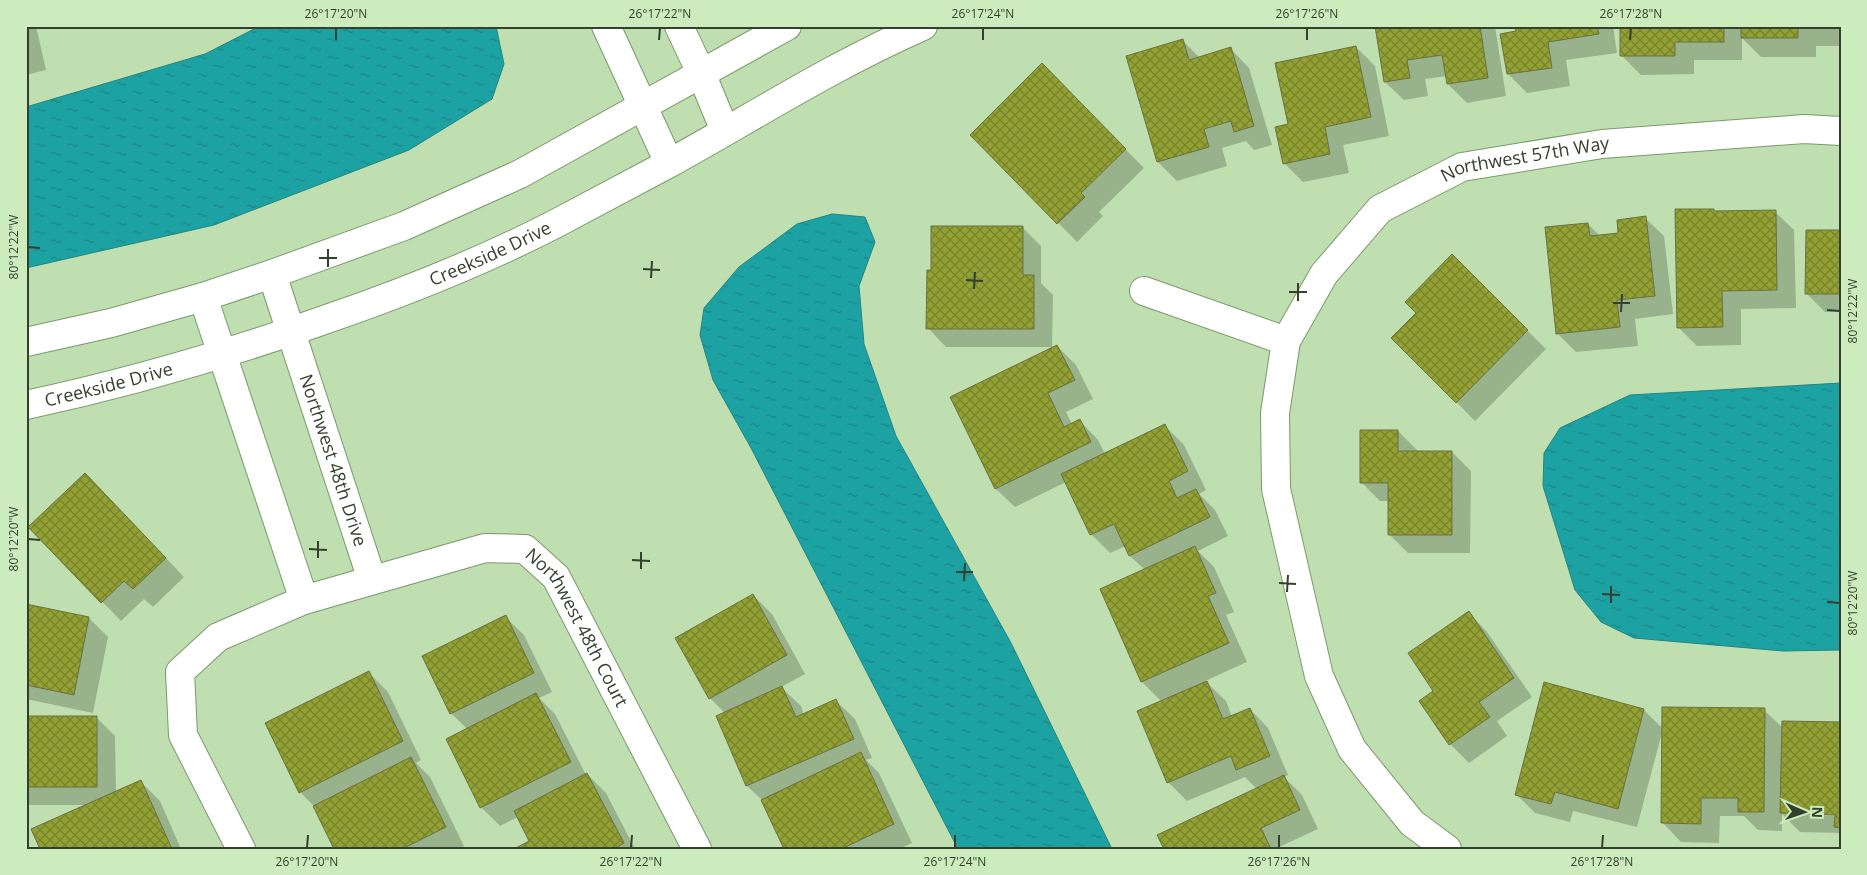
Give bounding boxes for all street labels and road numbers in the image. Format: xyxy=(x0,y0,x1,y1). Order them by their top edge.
street label: Northwest 57th Way xyxy=(1436,130,1611,187)
street label: Creekside Drive xyxy=(425,215,555,291)
street label: Creekside Drive xyxy=(42,356,175,412)
street label: Northwest 48th Drive xyxy=(295,371,373,549)
street label: Northwest 48th Court xyxy=(521,542,634,711)

